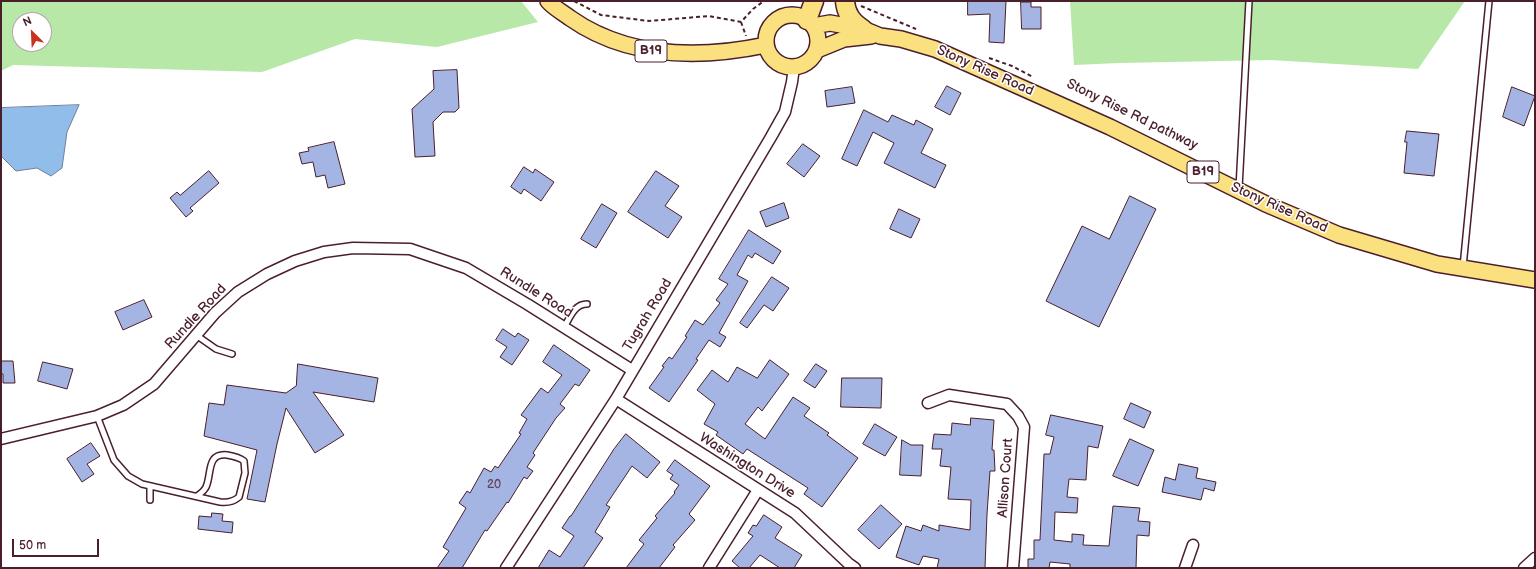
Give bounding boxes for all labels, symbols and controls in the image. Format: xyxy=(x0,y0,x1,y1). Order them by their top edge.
north arrow xyxy=(12,12,52,52)
text: N xyxy=(21,14,34,29)
road number: B19 xyxy=(635,40,667,62)
street label: Stony Rise Road xyxy=(934,42,1036,100)
street label: Stony Rise Rd pathway xyxy=(1064,76,1200,154)
road number: B19 xyxy=(1187,161,1219,183)
street label: Stony Rise Road xyxy=(1228,179,1330,237)
street label: Rundle Road xyxy=(497,264,575,322)
street label: Tugrah Road xyxy=(620,276,676,354)
street label: Rundle Road xyxy=(162,281,230,353)
street label: Washington Drive xyxy=(696,430,798,502)
street label: Allison Court xyxy=(995,438,1017,518)
house number: 20 xyxy=(487,478,501,492)
scale bar xyxy=(14,531,101,557)
text: 50 m xyxy=(19,538,46,553)

